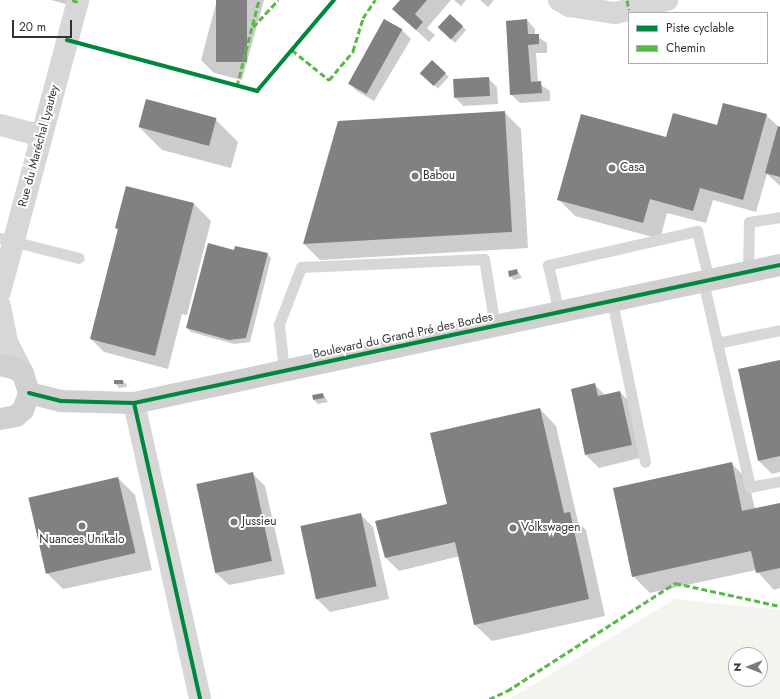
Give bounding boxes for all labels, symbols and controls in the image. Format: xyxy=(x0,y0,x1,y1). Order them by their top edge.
scale bar xyxy=(14,12,74,38)
legend xyxy=(628,12,768,64)
text: 20 m xyxy=(19,18,46,36)
text: Piste cyclable xyxy=(666,19,734,37)
text: Chemin xyxy=(666,39,705,57)
street label: Rue du Maréchal Lyautey xyxy=(16,83,62,209)
place label: Casa xyxy=(620,161,645,175)
marker: Casa xyxy=(607,163,617,173)
place label: Babou xyxy=(423,169,455,183)
marker: Babou xyxy=(410,171,420,181)
street label: Boulevard du Grand Pré des Bordes xyxy=(312,310,494,362)
place label: Jussieu xyxy=(242,515,276,529)
marker: Jussieu xyxy=(229,517,239,527)
marker: Nuances Unikalo xyxy=(77,521,87,531)
place label: Volkswagen xyxy=(521,521,581,535)
marker: Volkswagen xyxy=(508,523,518,533)
place label: Nuances Unikalo xyxy=(39,533,125,547)
north arrow xyxy=(728,647,768,687)
text: N xyxy=(729,663,745,671)

